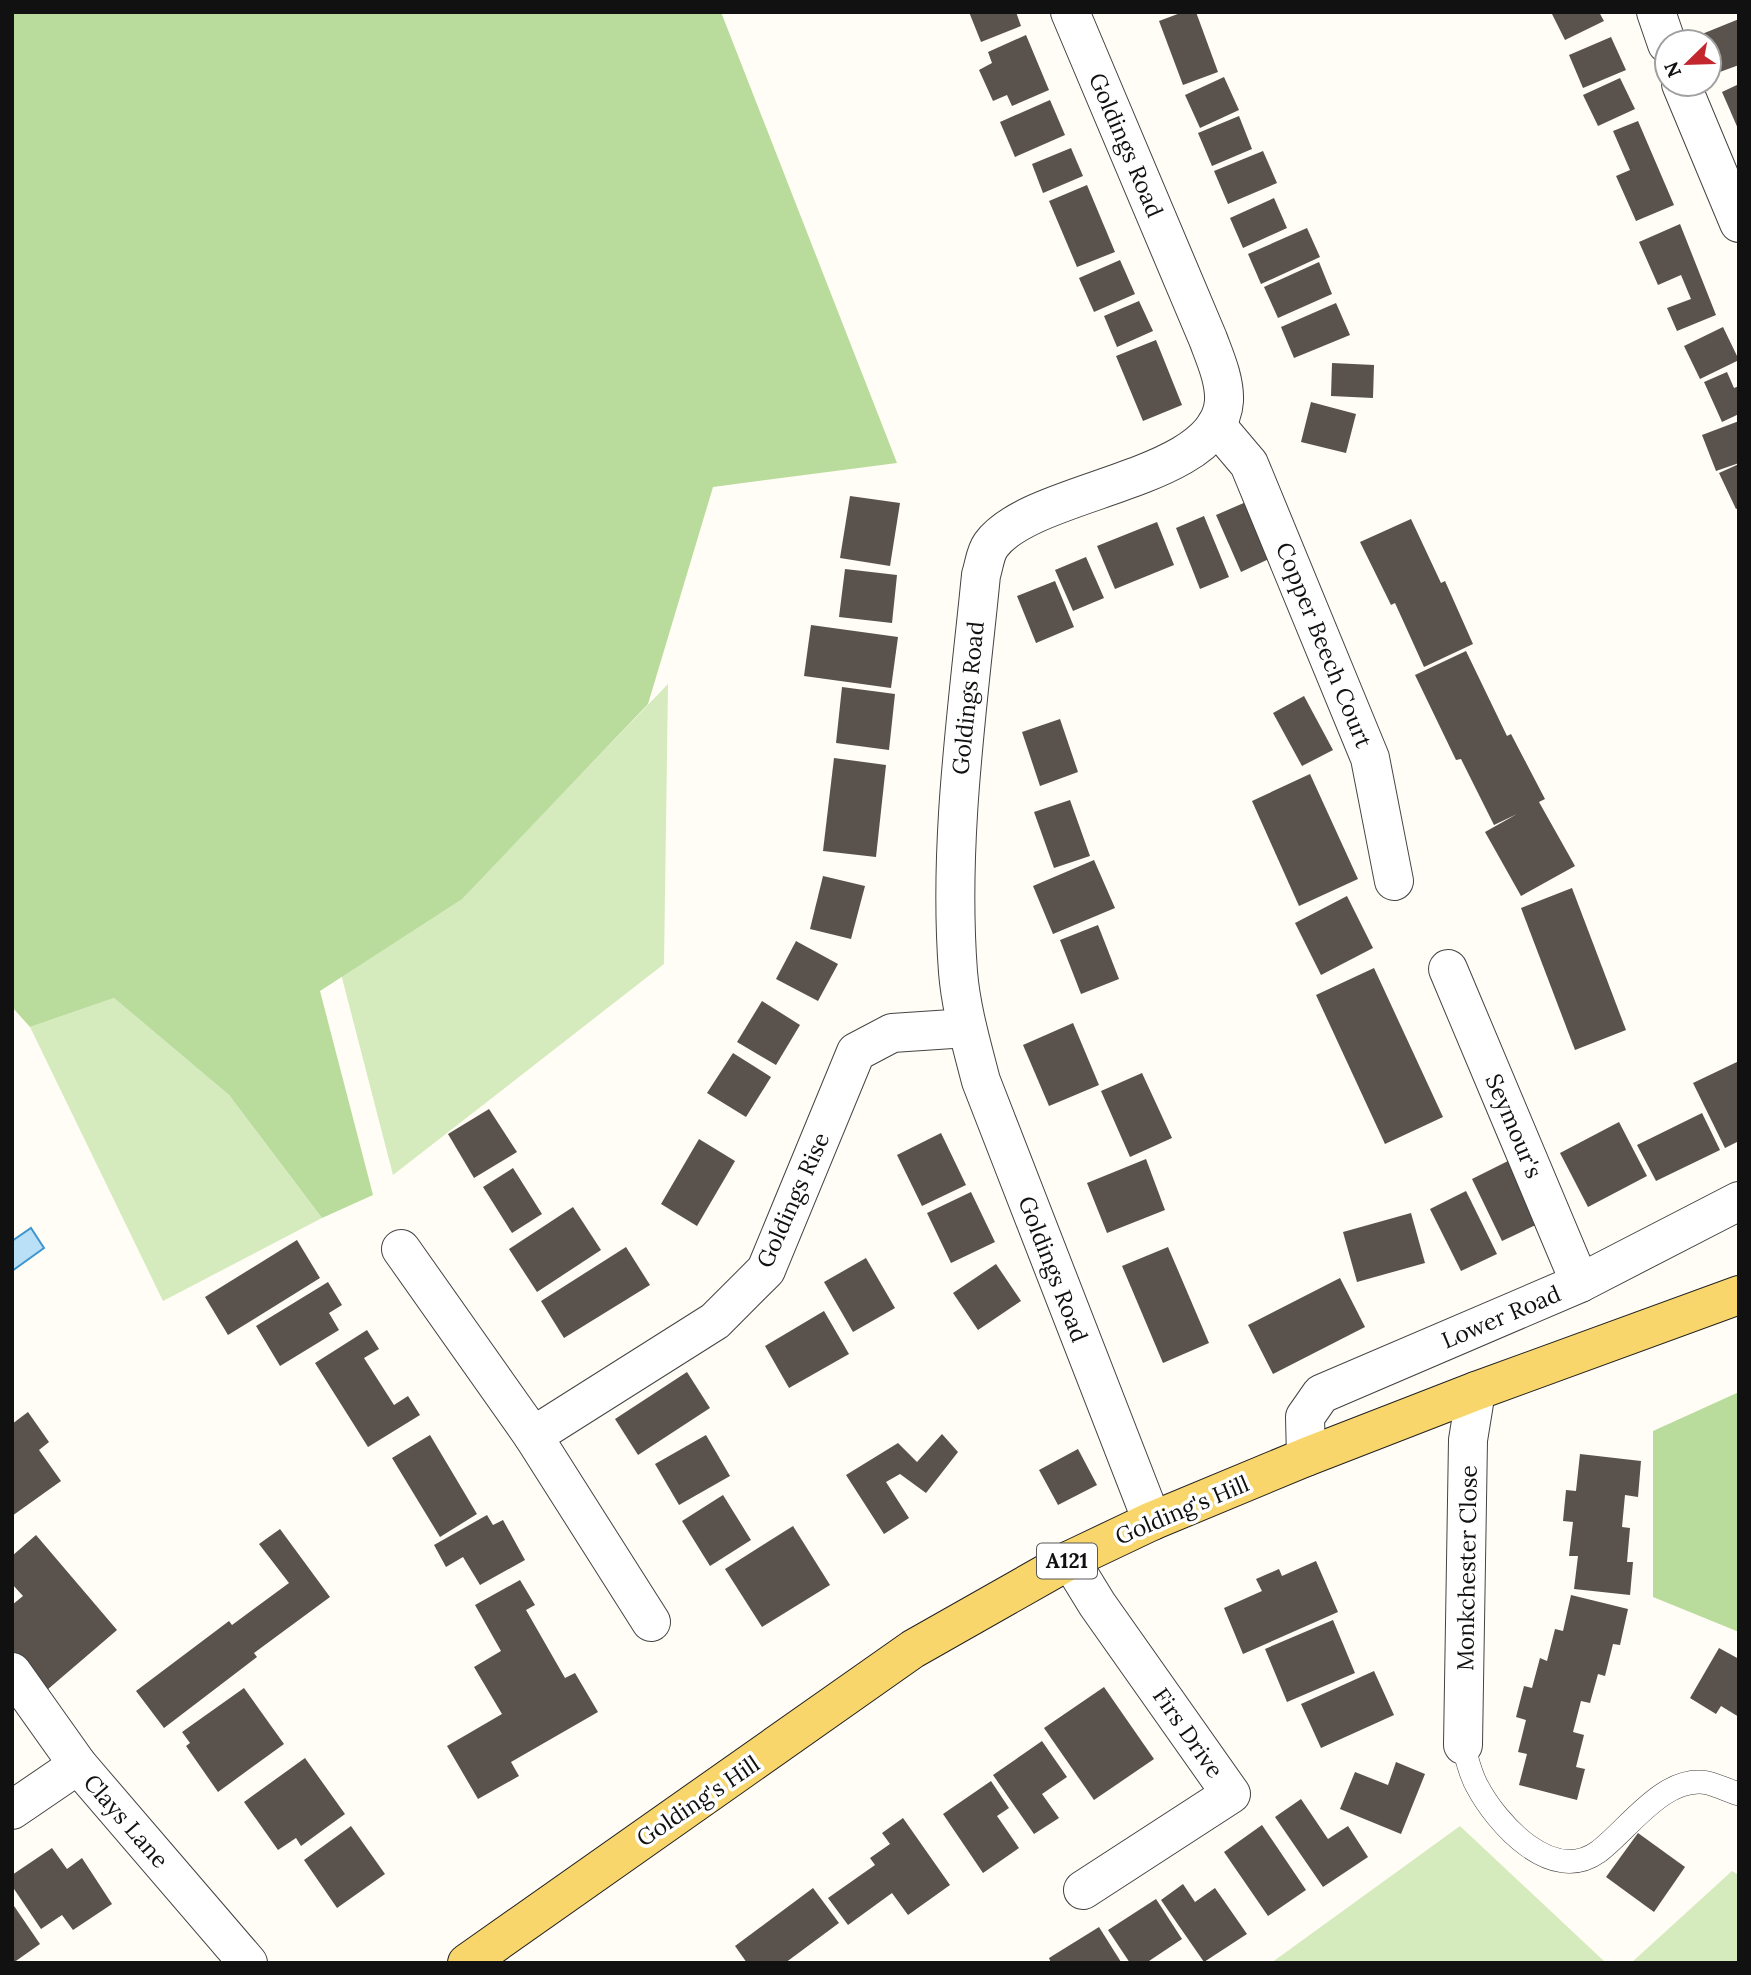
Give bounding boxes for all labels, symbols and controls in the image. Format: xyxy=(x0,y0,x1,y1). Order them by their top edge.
north arrow xyxy=(1653,28,1723,98)
text: N xyxy=(1658,58,1686,81)
street label: Goldings Road xyxy=(1083,68,1170,222)
street label: Copper Beech Court xyxy=(1270,538,1379,752)
street label: Goldings Road xyxy=(945,620,990,776)
street label: Seymour's xyxy=(1479,1069,1549,1182)
street label: Goldings Rise xyxy=(750,1128,835,1272)
street label: Goldings Road xyxy=(1012,1192,1095,1346)
street label: Lower Road xyxy=(1437,1278,1565,1355)
street label: Monkchester Close xyxy=(1450,1465,1483,1671)
street label: Golding's Hill xyxy=(1111,1468,1253,1551)
road number: A121 xyxy=(1037,1544,1097,1578)
street label: Firs Drive xyxy=(1147,1682,1230,1783)
street label: Golding's Hill xyxy=(631,1749,765,1852)
street label: Clays Lane xyxy=(78,1768,175,1874)

